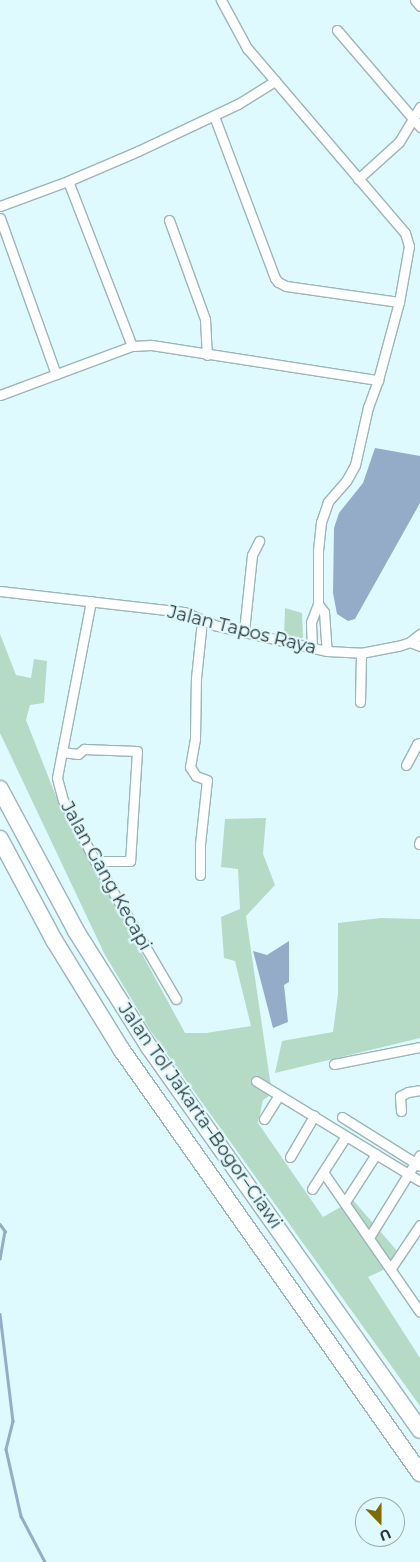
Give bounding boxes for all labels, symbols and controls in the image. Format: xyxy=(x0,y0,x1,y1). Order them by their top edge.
street label: Jalan Tapos Raya xyxy=(165,601,319,659)
street label: Jalan Gang Kecapi xyxy=(56,798,156,954)
street label: Jalan Tol Jakarta–Bogor–Ciawi xyxy=(114,999,286,1233)
north arrow xyxy=(355,1497,405,1547)
text: U xyxy=(377,1525,394,1545)

